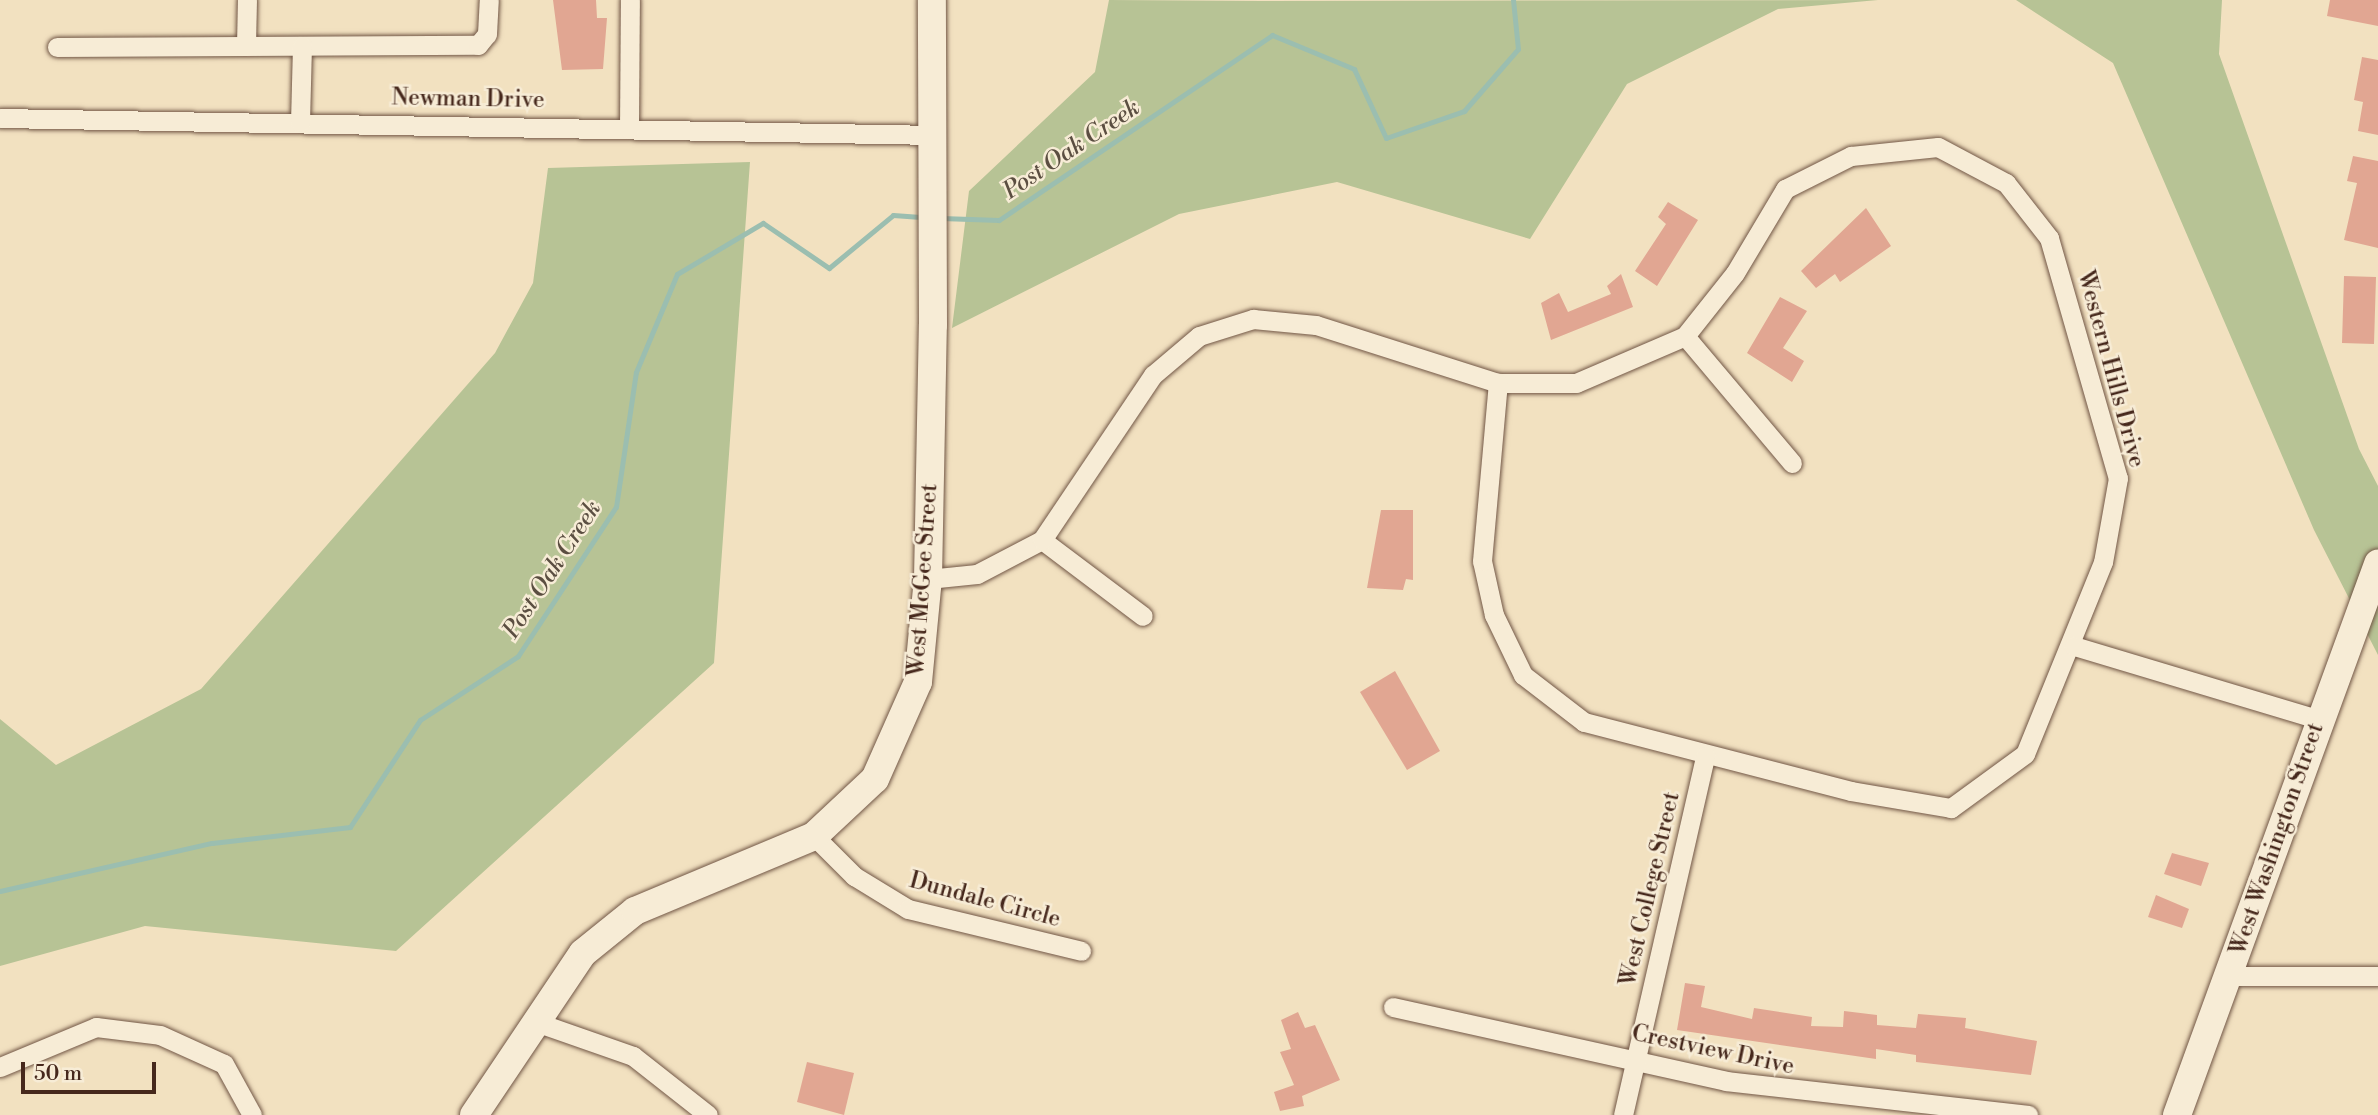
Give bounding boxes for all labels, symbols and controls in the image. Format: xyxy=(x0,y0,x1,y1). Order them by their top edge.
street label: Newman Drive xyxy=(391,84,545,114)
water label: Post Oak Creek xyxy=(998,94,1146,206)
street label: Western Hills Drive xyxy=(2071,268,2151,470)
street label: West McGee Street xyxy=(902,483,944,677)
water label: Post Oak Creek xyxy=(498,496,608,644)
street label: West Washington Street xyxy=(2224,719,2330,959)
street label: West College Street xyxy=(1614,789,1686,989)
street label: Dundale Circle xyxy=(906,867,1064,933)
street label: Crestview Drive xyxy=(1629,1019,1797,1081)
scale bar xyxy=(24,1048,159,1092)
text: 50 m xyxy=(34,1061,82,1087)

